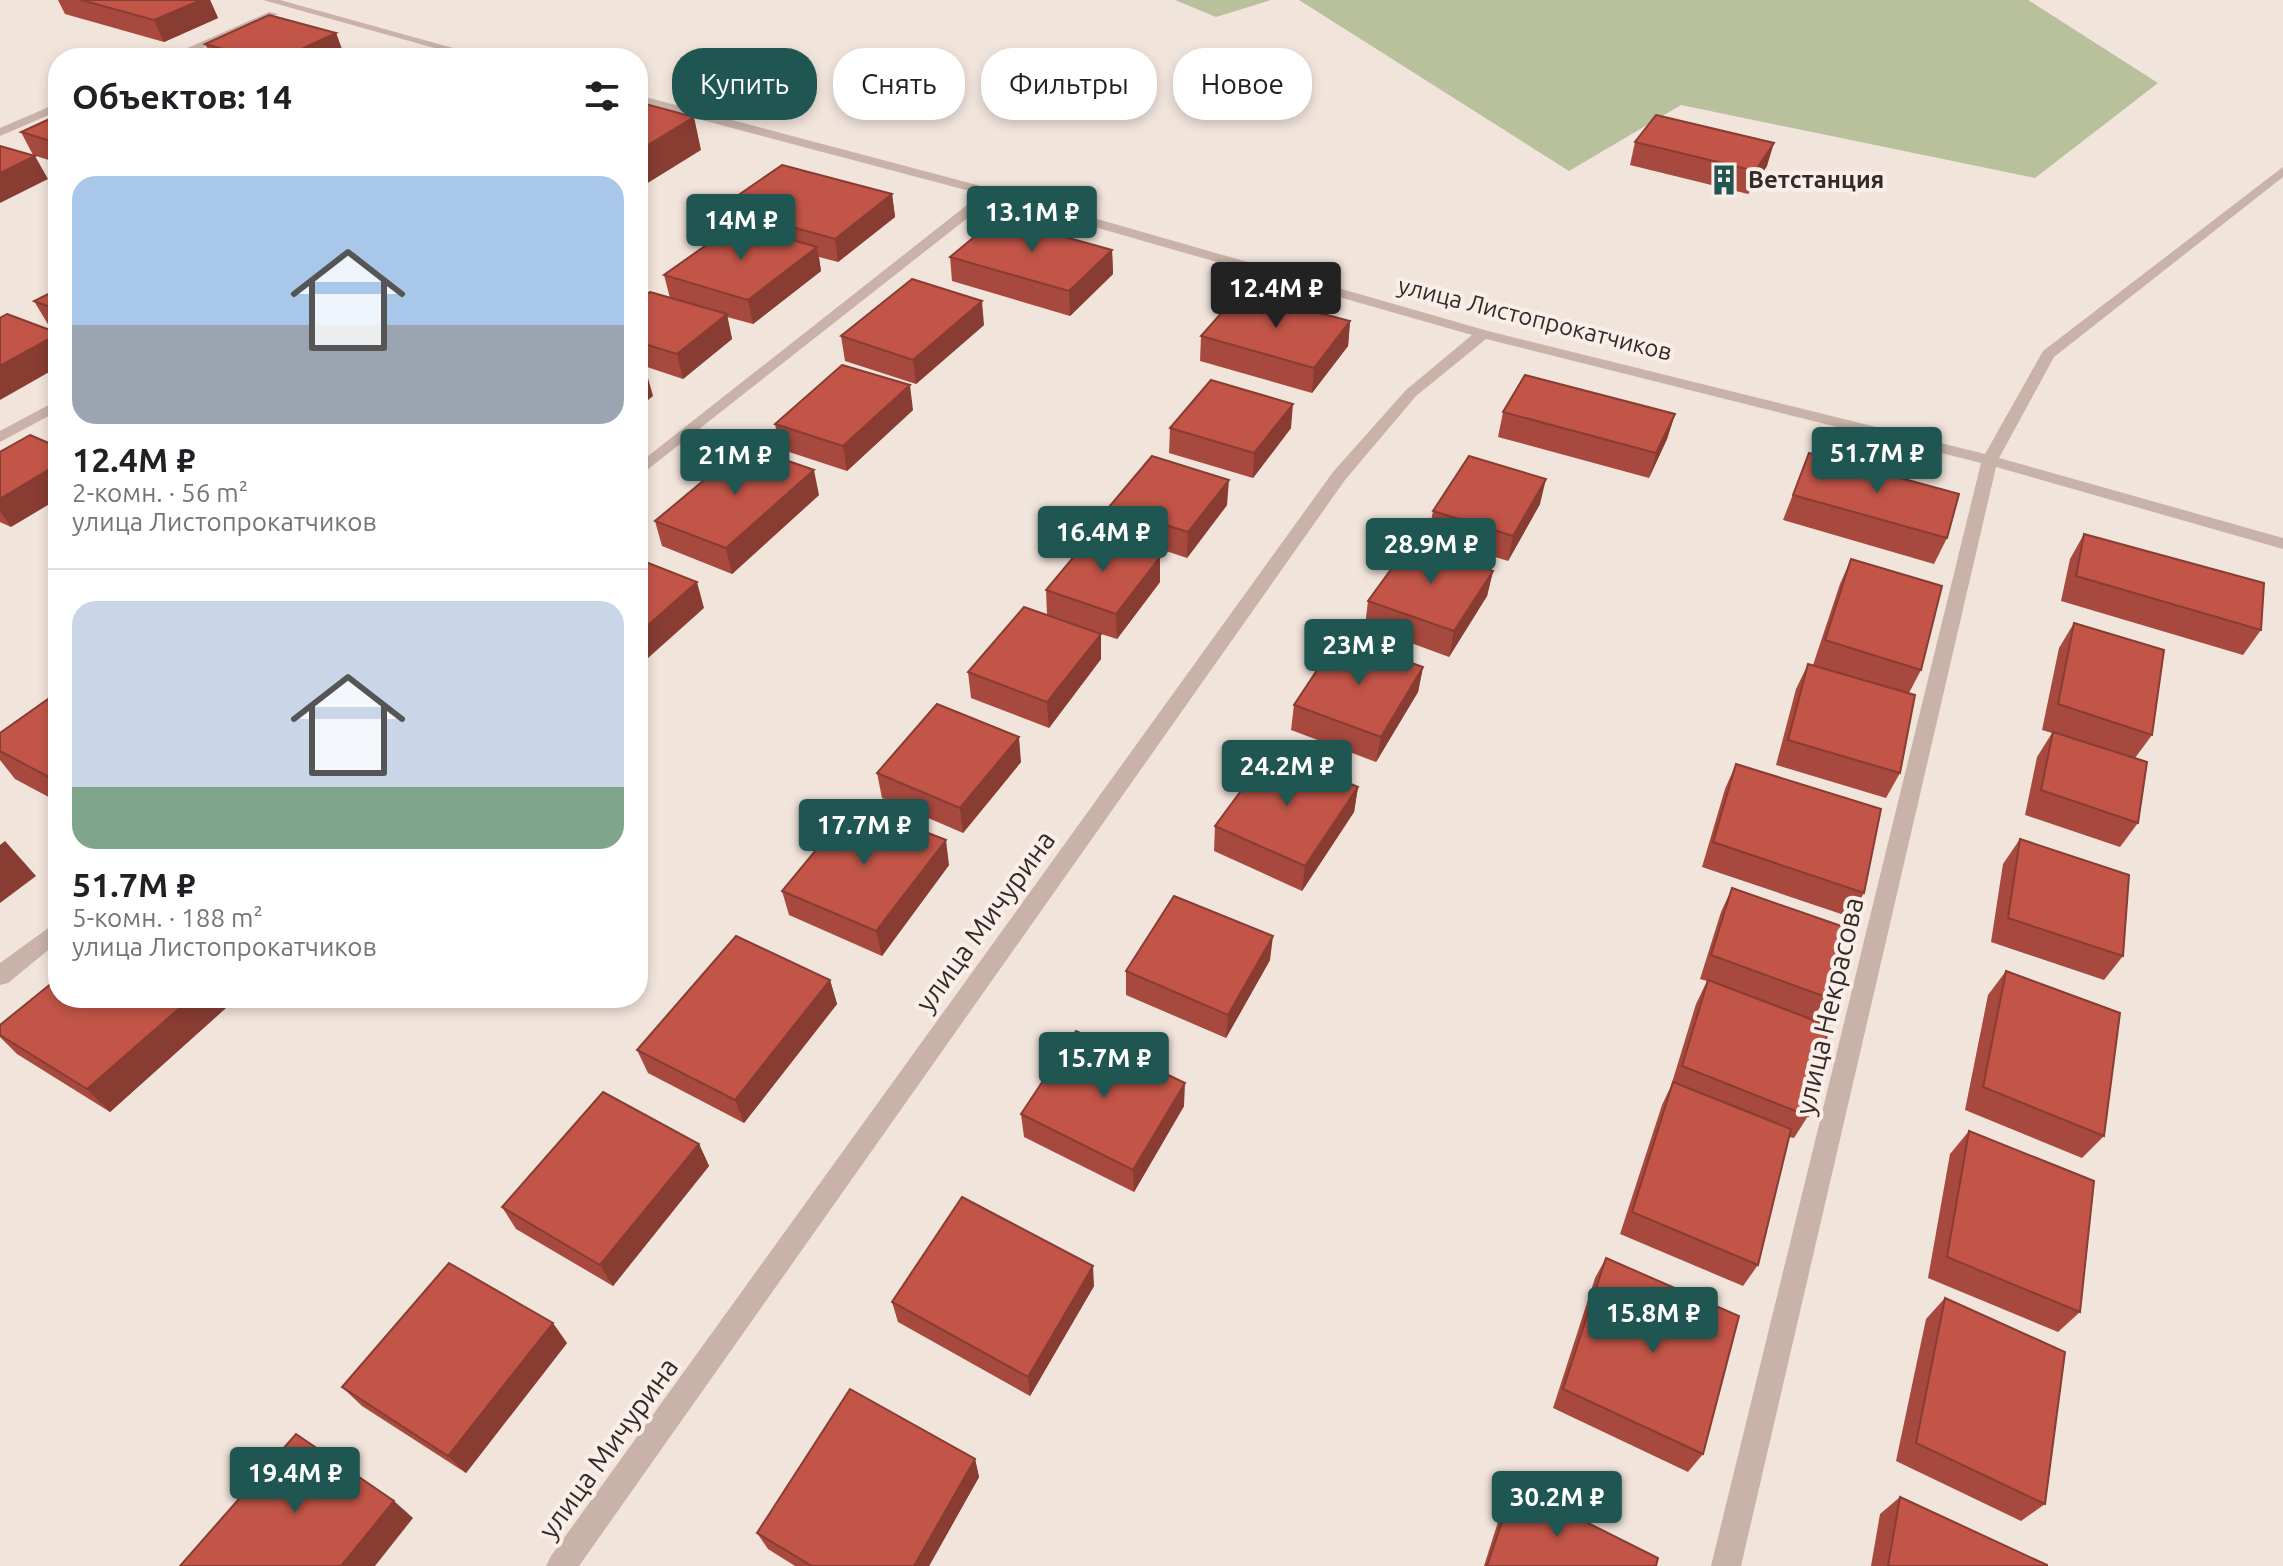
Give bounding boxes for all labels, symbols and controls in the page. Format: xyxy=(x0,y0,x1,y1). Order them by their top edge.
chip: Купить xyxy=(672,48,817,120)
chip: Снять xyxy=(833,48,965,120)
chip: Фильтры xyxy=(981,48,1157,120)
chip: Новое xyxy=(1173,48,1312,120)
icon: filters xyxy=(580,74,624,118)
text: Объектов: 14 xyxy=(72,77,292,115)
building icon: Ветстанция xyxy=(1707,163,1741,197)
place label: Ветстанция xyxy=(1748,166,1884,193)
pin: 13.1M ₽ xyxy=(958,186,1106,254)
pin: 14M ₽ xyxy=(685,194,797,262)
text: 13.1M ₽ xyxy=(985,197,1079,226)
text: 14M ₽ xyxy=(704,205,778,234)
icon: home xyxy=(276,228,420,372)
pin: 12.4M ₽ xyxy=(1202,262,1350,330)
street label: улица Листопрокатчиков xyxy=(1395,271,1675,366)
text: 12.4M ₽ xyxy=(1229,273,1323,302)
pin: 51.7M ₽ xyxy=(1803,427,1951,495)
pin: 21M ₽ xyxy=(679,429,791,497)
text: 51.7M ₽ xyxy=(1830,438,1924,467)
text: 12.4M ₽ xyxy=(72,440,195,478)
text: 21M ₽ xyxy=(698,440,772,469)
text: 2-комн. · 56 m² xyxy=(72,478,248,507)
pin: 16.4M ₽ xyxy=(1029,506,1177,574)
text: улица Листопрокатчиков xyxy=(72,507,377,536)
text: 16.4M ₽ xyxy=(1056,517,1150,546)
pin: 28.9M ₽ xyxy=(1357,518,1505,586)
text: 28.9M ₽ xyxy=(1384,529,1478,558)
pin: 23M ₽ xyxy=(1303,619,1415,687)
text: 23M ₽ xyxy=(1322,630,1396,659)
icon: home xyxy=(276,653,420,797)
pin: 24.2M ₽ xyxy=(1213,740,1361,808)
text: 24.2M ₽ xyxy=(1240,751,1334,780)
pin: 17.7M ₽ xyxy=(790,799,938,867)
text: 17.7M ₽ xyxy=(817,810,911,839)
street label: улица Мичурина xyxy=(909,824,1061,1017)
text: 51.7M ₽ xyxy=(72,865,195,903)
street label: улица Некрасова xyxy=(1788,894,1869,1118)
text: 5-комн. · 188 m² xyxy=(72,903,263,932)
text: улица Листопрокатчиков xyxy=(72,932,377,961)
pin: 15.7M ₽ xyxy=(1030,1032,1178,1100)
text: 15.7M ₽ xyxy=(1057,1043,1151,1072)
pin: 15.8M ₽ xyxy=(1579,1287,1727,1355)
text: 15.8M ₽ xyxy=(1606,1298,1700,1327)
street label: улица Мичурина xyxy=(532,1351,684,1544)
pin: 19.4M ₽ xyxy=(221,1447,369,1515)
text: 19.4M ₽ xyxy=(248,1458,342,1487)
pin: 30.2M ₽ xyxy=(1483,1471,1631,1539)
text: 30.2M ₽ xyxy=(1510,1482,1604,1511)

